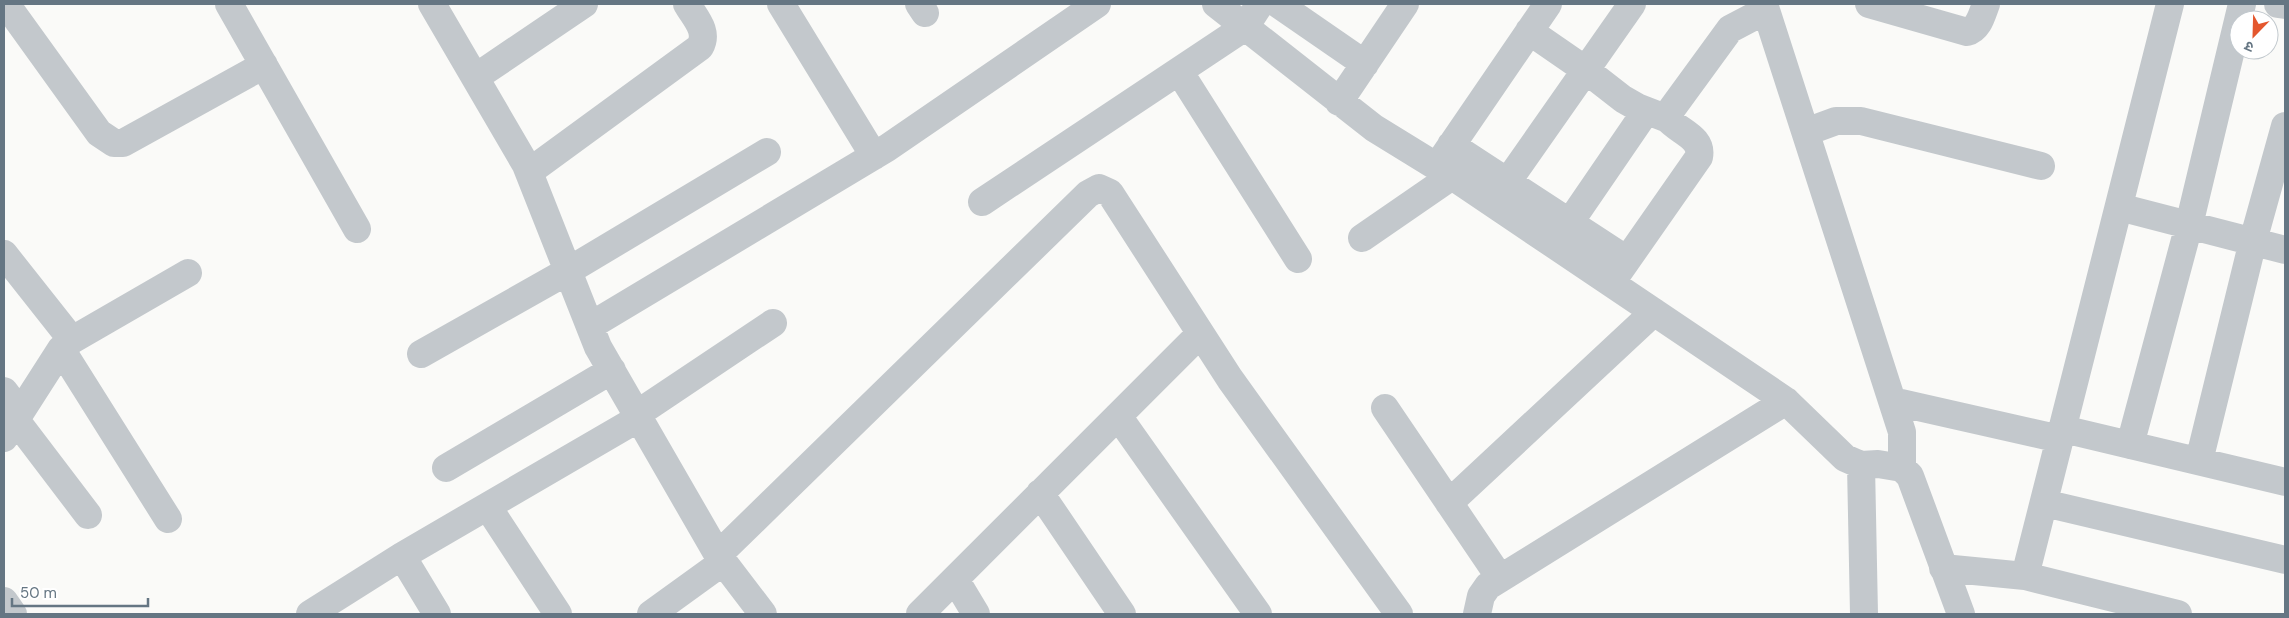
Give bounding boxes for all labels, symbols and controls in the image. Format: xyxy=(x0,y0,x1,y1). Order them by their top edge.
north arrow xyxy=(2229,10,2279,60)
text: उ xyxy=(2241,37,2256,57)
scale bar xyxy=(12,576,149,608)
text: 50 m xyxy=(20,583,57,603)

